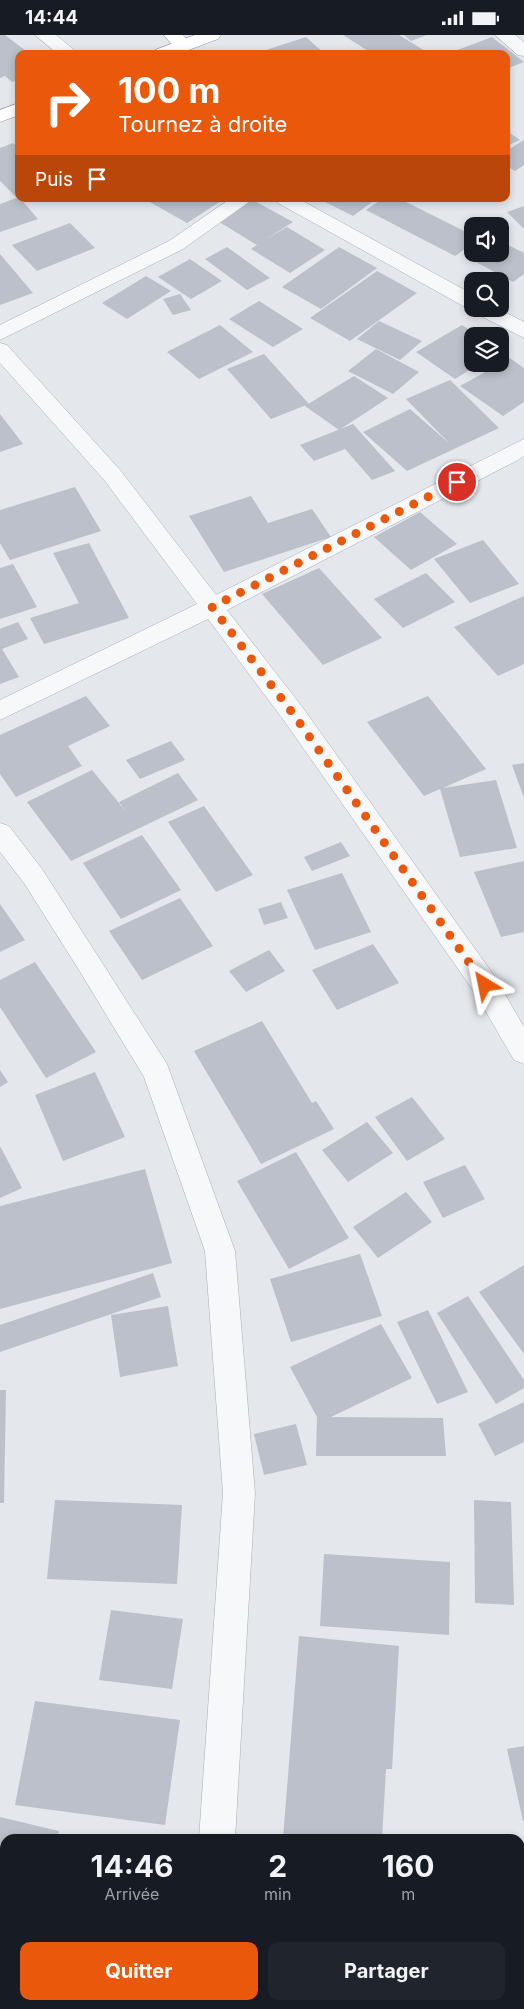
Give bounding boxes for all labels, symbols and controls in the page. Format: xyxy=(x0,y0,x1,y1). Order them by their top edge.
text: 14:44 xyxy=(25,6,78,29)
text: 100 m xyxy=(118,69,221,111)
icon: right xyxy=(35,70,100,135)
text: Tournez à droite xyxy=(118,111,287,137)
icon: arrive xyxy=(83,165,111,193)
text: Puis xyxy=(35,168,73,191)
map controls xyxy=(464,217,509,372)
button: sound xyxy=(464,217,509,262)
button: search xyxy=(464,272,509,317)
button: layers xyxy=(464,327,509,372)
pin xyxy=(436,461,478,503)
icon: arrive xyxy=(443,468,471,496)
position arrow xyxy=(458,958,510,1010)
text: 14:46 xyxy=(90,1848,174,1884)
text: 2 xyxy=(268,1848,287,1884)
text: 160 xyxy=(382,1848,434,1884)
text: Arrivée xyxy=(105,1884,159,1904)
text: min xyxy=(264,1884,291,1904)
text: m xyxy=(401,1884,415,1904)
button: Quitter xyxy=(20,1942,258,2000)
button: Partager xyxy=(268,1942,505,2000)

